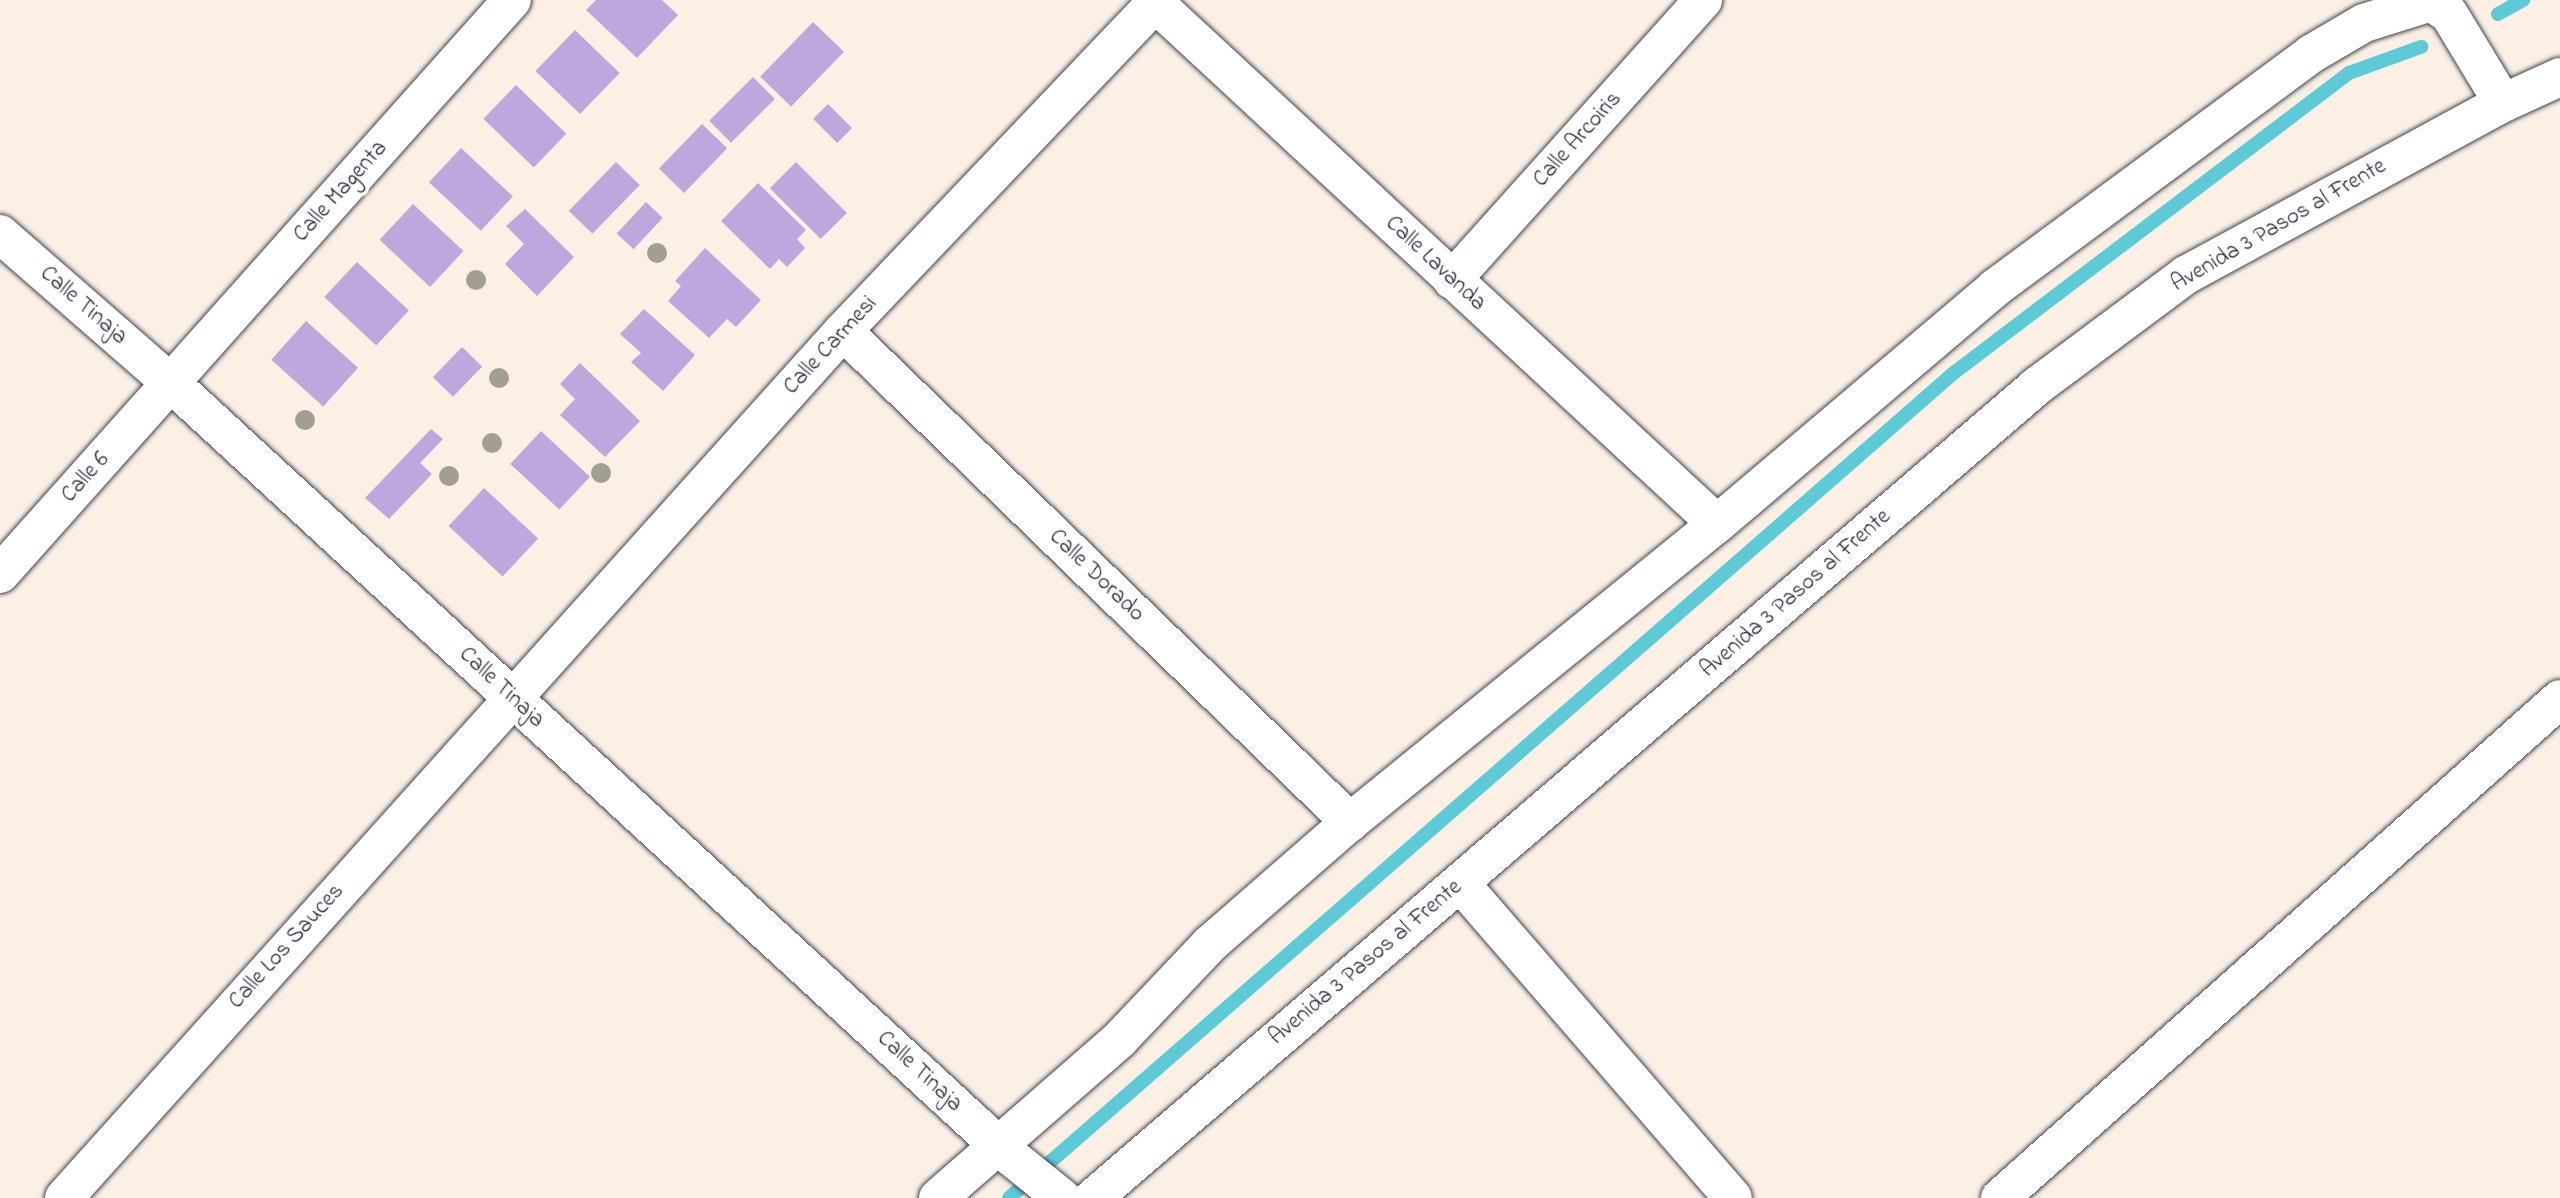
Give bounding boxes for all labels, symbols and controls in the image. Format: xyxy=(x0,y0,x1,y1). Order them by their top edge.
street label: Calle Arcoiris xyxy=(1528,86,1628,194)
street label: Calle Magenta xyxy=(288,135,394,249)
street label: Avenida 3 Pasos al Frente xyxy=(2167,153,2391,299)
street label: Calle Lavanda xyxy=(1379,210,1491,318)
street label: Calle Tinaja xyxy=(34,261,132,351)
street label: Calle Carmesi xyxy=(778,291,884,401)
street label: Calle 6 xyxy=(56,447,116,509)
street label: Avenida 3 Pasos al Frente xyxy=(1695,504,1897,684)
street label: Calle Dorado xyxy=(1042,524,1150,628)
street label: Calle Tinaja xyxy=(452,641,550,735)
street label: Avenida 3 Pasos al Frente xyxy=(1264,874,1468,1052)
street label: Calle Los Sauces xyxy=(223,879,351,1015)
street label: Calle Tinaja xyxy=(870,1025,968,1119)

